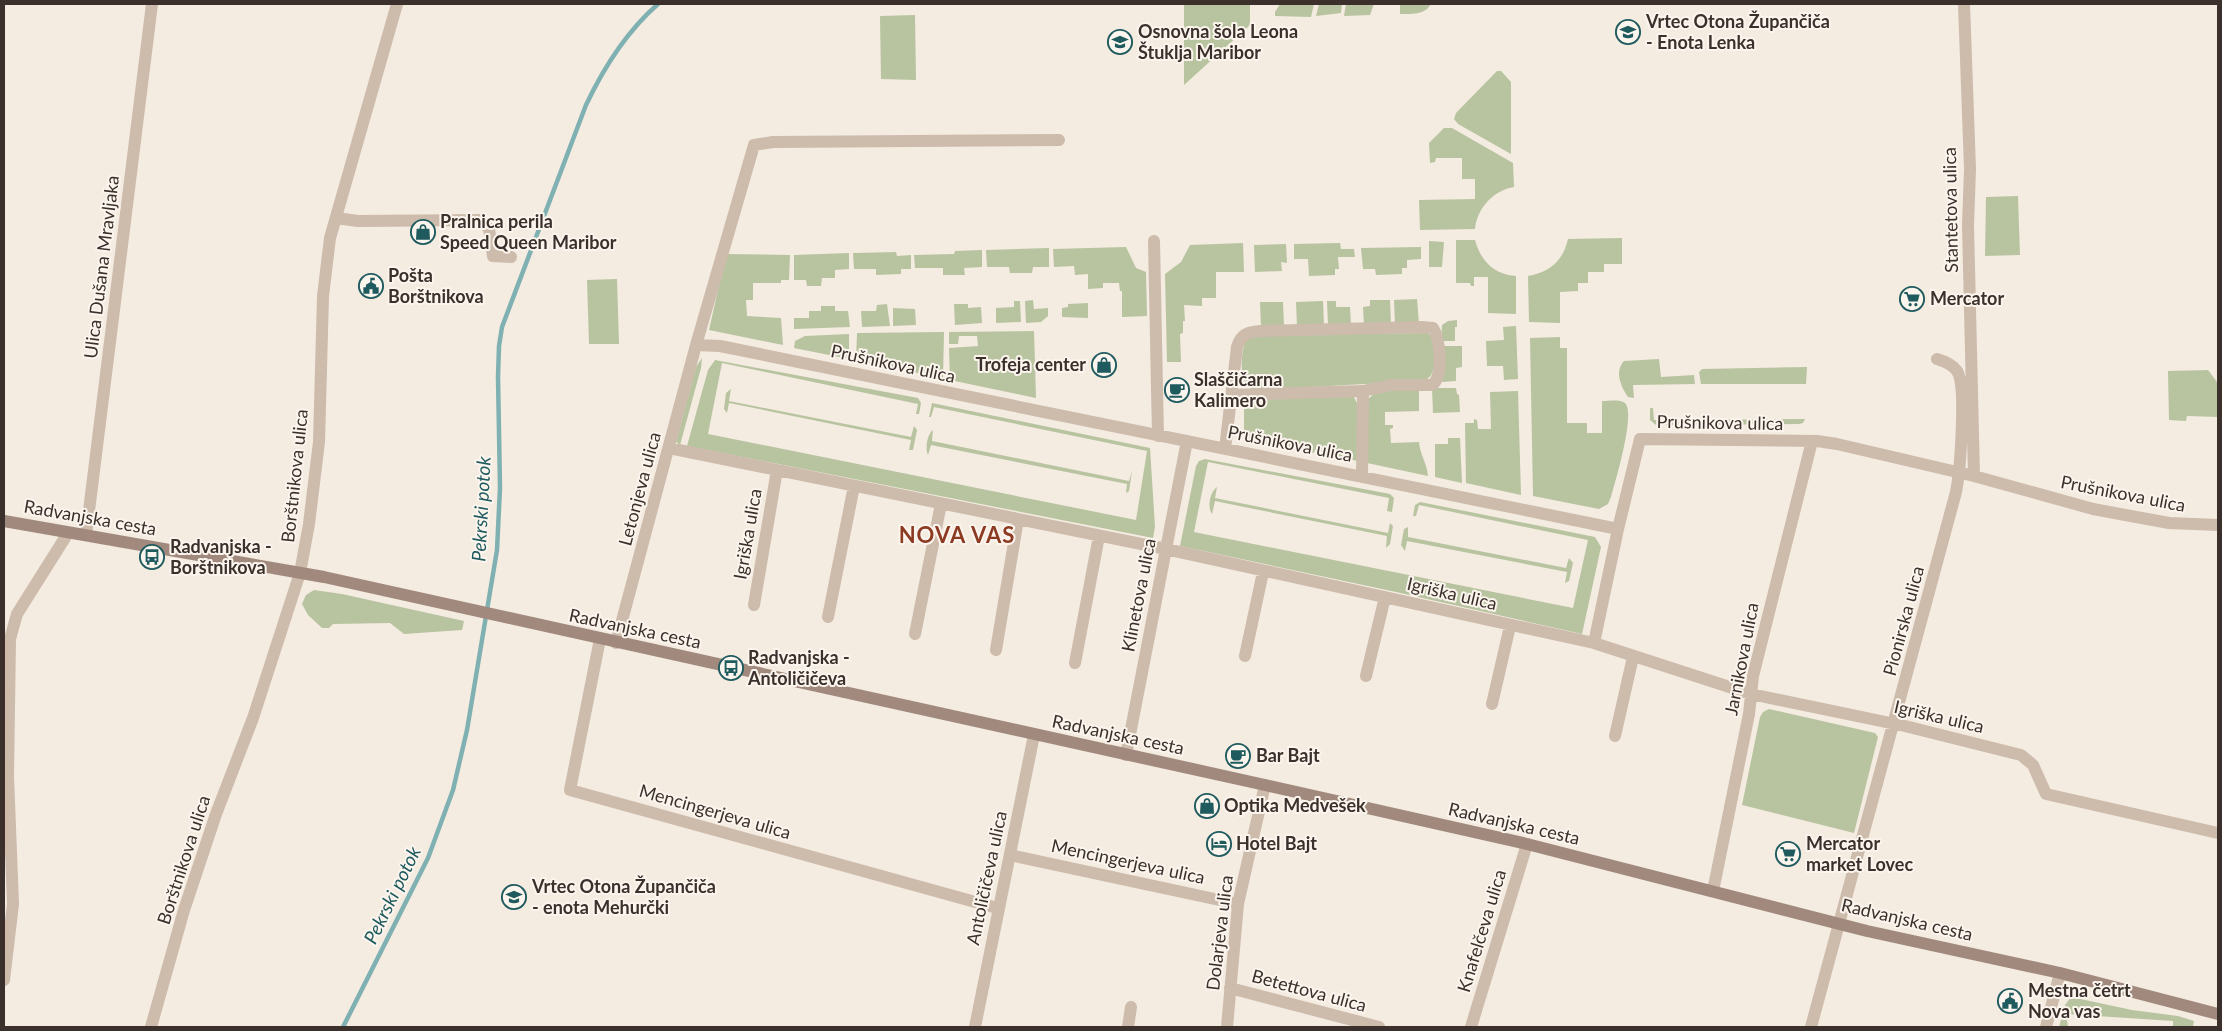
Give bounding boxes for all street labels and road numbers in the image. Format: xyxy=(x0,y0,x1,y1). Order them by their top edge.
street label: Stantetova ulica xyxy=(1938,147,1962,273)
street label: Ulica Dušana Mravljaka xyxy=(79,174,123,360)
street label: Prušnikova ulica xyxy=(829,339,957,387)
street label: Borštnikova ulica xyxy=(276,408,312,544)
street label: Prušnikova ulica xyxy=(1656,410,1784,434)
street label: Prušnikova ulica xyxy=(1226,420,1355,466)
street label: Letonjeva ulica xyxy=(613,429,665,548)
street label: Prušnikova ulica xyxy=(2059,470,2188,516)
street label: Igriška ulica xyxy=(728,487,766,581)
street label: Radvanjska cesta xyxy=(22,495,158,540)
street label: Klinetova ulica xyxy=(1116,536,1160,653)
street label: Pionirska ulica xyxy=(1878,563,1928,678)
street label: Igriška ulica xyxy=(1405,572,1499,614)
street label: Jarnikova ulica xyxy=(1719,601,1763,717)
street label: Radvanjska cesta xyxy=(567,603,703,653)
street label: Igriška ulica xyxy=(1892,695,1986,737)
street label: Radvanjska cesta xyxy=(1050,709,1186,759)
street label: Mencingerjeva ulica xyxy=(637,779,794,843)
street label: Borštnikova ulica xyxy=(152,792,214,927)
street label: Radvanjska cesta xyxy=(1446,797,1582,849)
street label: Antoličičeva ulica xyxy=(961,809,1011,947)
street label: Mencingerjeva ulica xyxy=(1049,834,1207,888)
street label: Knafelčeva ulica xyxy=(1452,867,1510,995)
street label: Dolarjeva ulica xyxy=(1201,874,1237,992)
street label: Radvanjska cesta xyxy=(1839,893,1975,945)
street label: Betettova ulica xyxy=(1250,964,1369,1016)

